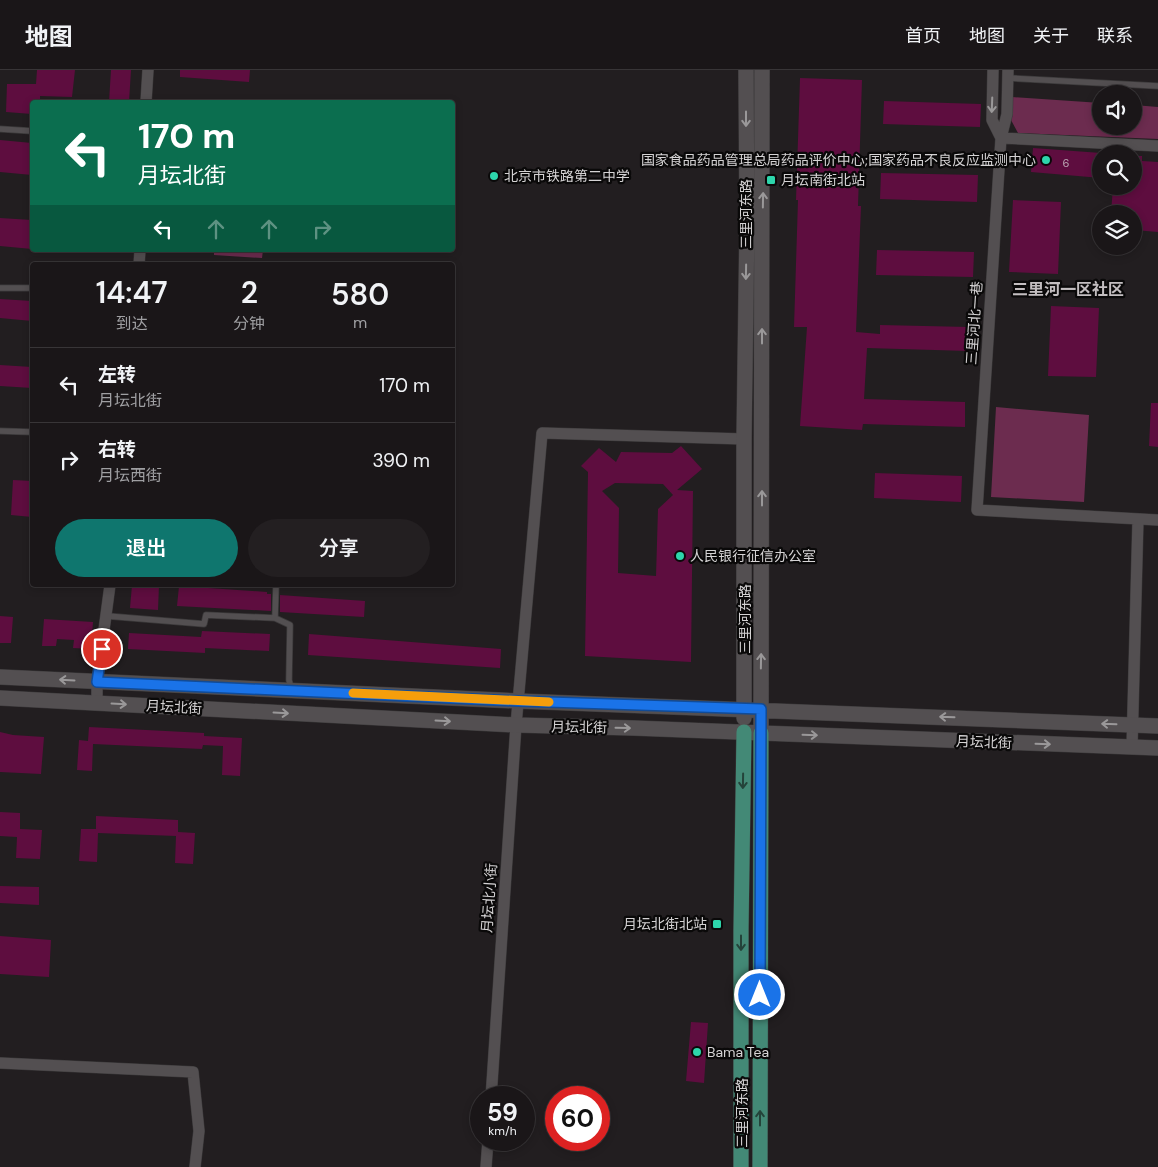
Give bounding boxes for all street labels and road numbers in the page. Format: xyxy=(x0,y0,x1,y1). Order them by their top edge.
street label: 三里河东路 xyxy=(737,179,755,249)
street label: 三里河北一巷 xyxy=(962,280,986,366)
street label: 三里河东路 xyxy=(736,584,754,654)
street label: 月坛北街 xyxy=(146,697,202,717)
street label: 月坛北街 xyxy=(551,718,607,736)
street label: 月坛北街 xyxy=(956,732,1012,752)
street label: 月坛北小街 xyxy=(478,862,500,934)
street label: 三里河东路 xyxy=(733,1078,751,1148)

